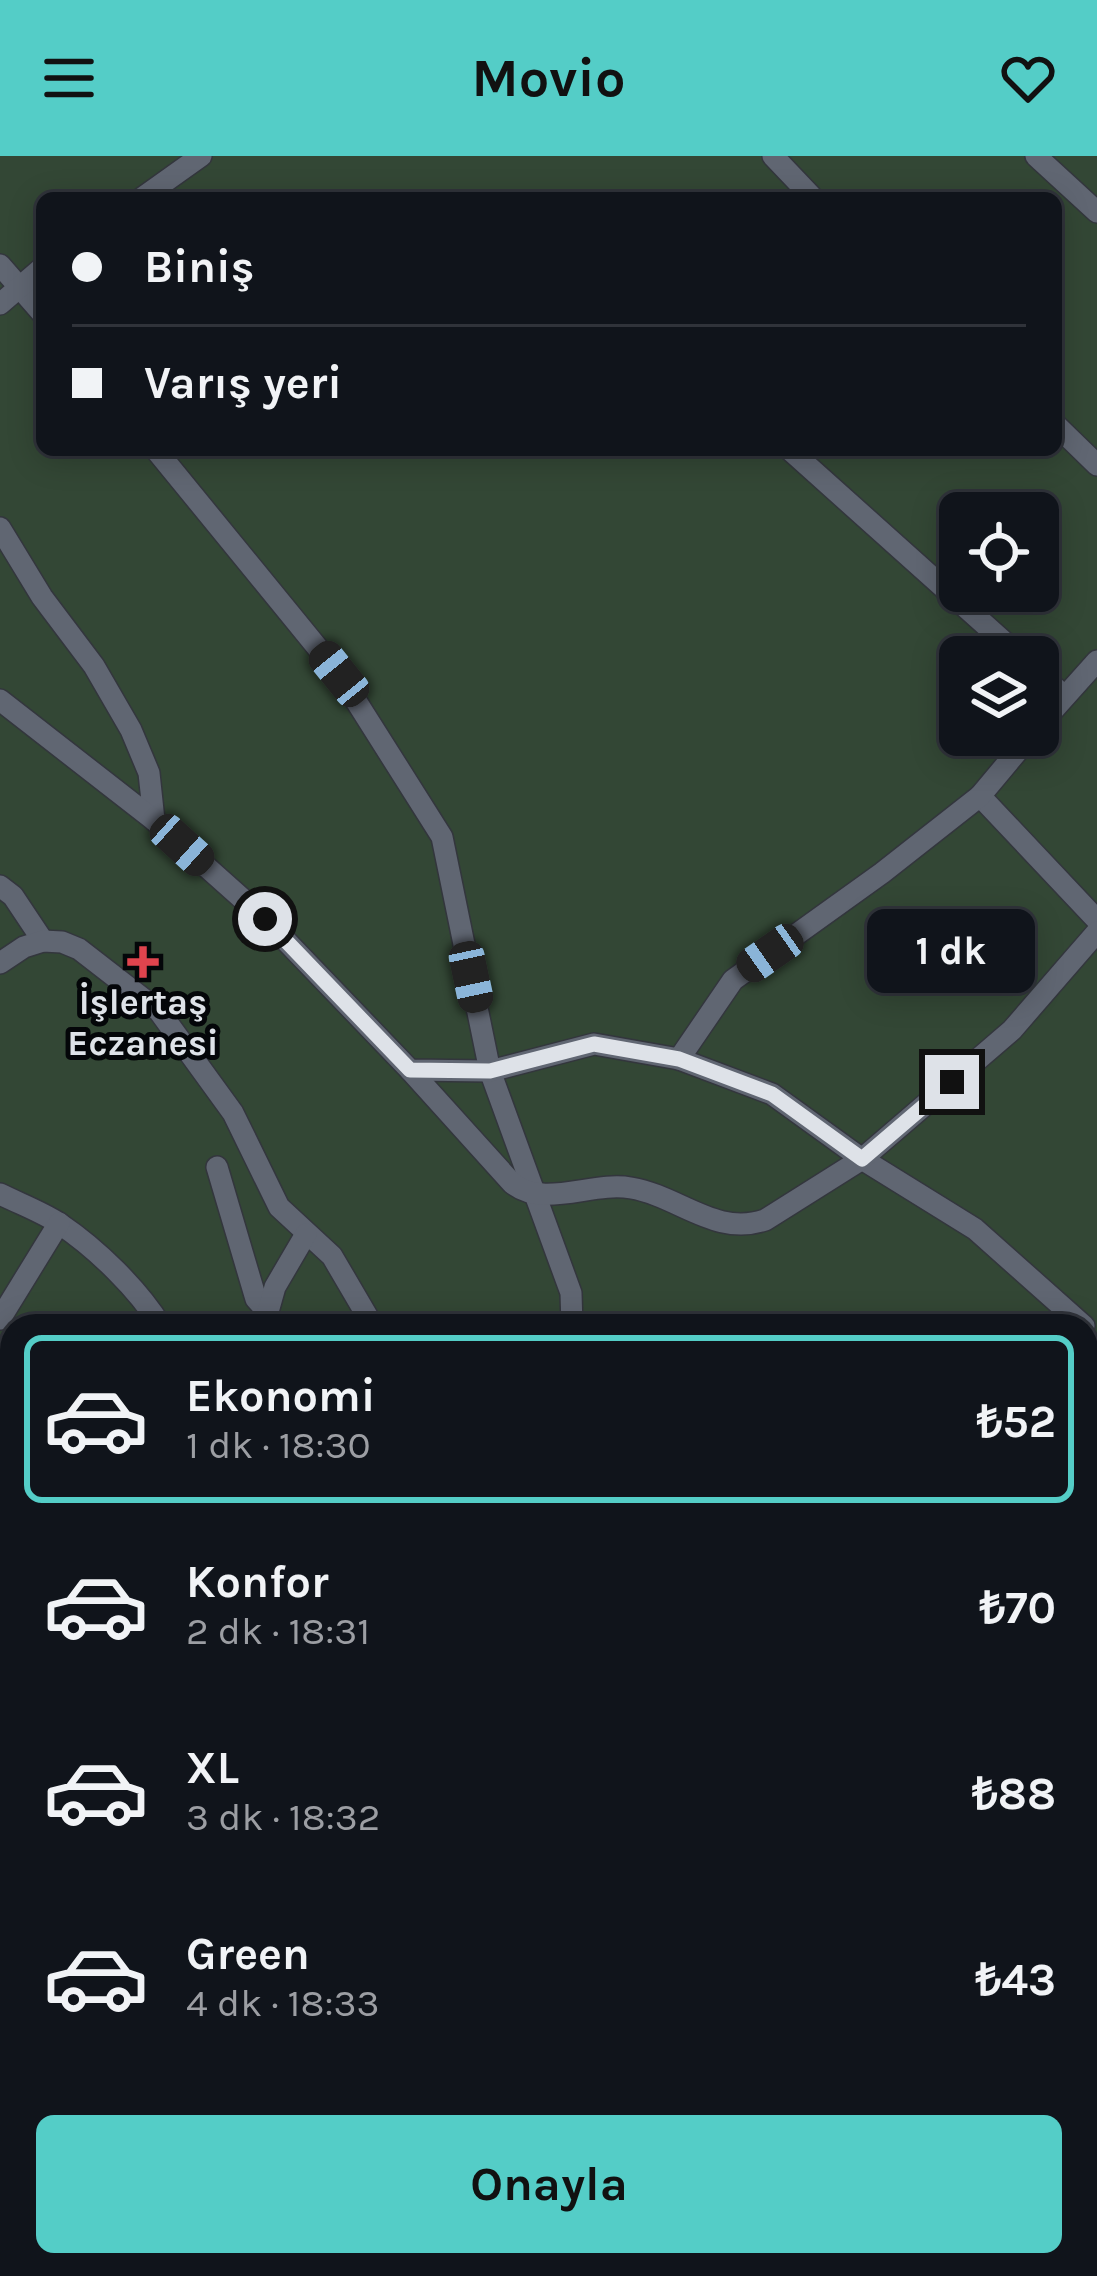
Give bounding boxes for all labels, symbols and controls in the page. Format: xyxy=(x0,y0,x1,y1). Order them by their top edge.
icon: menu xyxy=(36,45,102,111)
icon: heart xyxy=(995,45,1061,111)
text: Movio xyxy=(471,46,626,110)
text: Biniş xyxy=(144,241,254,293)
text: Varış yeri xyxy=(144,357,342,409)
map controls xyxy=(939,492,1059,756)
button: locate xyxy=(939,492,1059,612)
car xyxy=(302,635,376,713)
button: layers xyxy=(939,636,1059,756)
car xyxy=(143,808,221,882)
route start xyxy=(238,892,292,946)
callout: 1 dk xyxy=(868,908,1036,992)
car xyxy=(730,918,810,988)
text: 1 dk xyxy=(916,928,986,974)
car xyxy=(446,938,496,1016)
marker: İşlertaş Eczanesi xyxy=(130,949,156,975)
place label: İşlertaş Eczanesi xyxy=(67,981,219,1064)
route end xyxy=(925,1055,979,1109)
icon: car xyxy=(42,1365,150,1473)
text: Ekonomi xyxy=(186,1370,375,1422)
text: ₺52 xyxy=(977,1396,1056,1448)
text: 1 dk · 18:30 xyxy=(186,1422,371,1468)
icon: car xyxy=(42,1551,150,1659)
text: Konfor xyxy=(186,1556,329,1608)
text: ₺70 xyxy=(979,1582,1056,1634)
text: 2 dk · 18:31 xyxy=(186,1608,370,1654)
icon: car xyxy=(42,1737,150,1845)
text: XL xyxy=(186,1742,239,1794)
text: ₺88 xyxy=(972,1768,1056,1820)
text: 3 dk · 18:32 xyxy=(186,1794,380,1840)
icon: car xyxy=(42,1923,150,2031)
text: Green xyxy=(186,1928,310,1980)
text: ₺43 xyxy=(975,1954,1056,2006)
text: 4 dk · 18:33 xyxy=(186,1980,380,2026)
button: Onayla xyxy=(36,2115,1062,2253)

